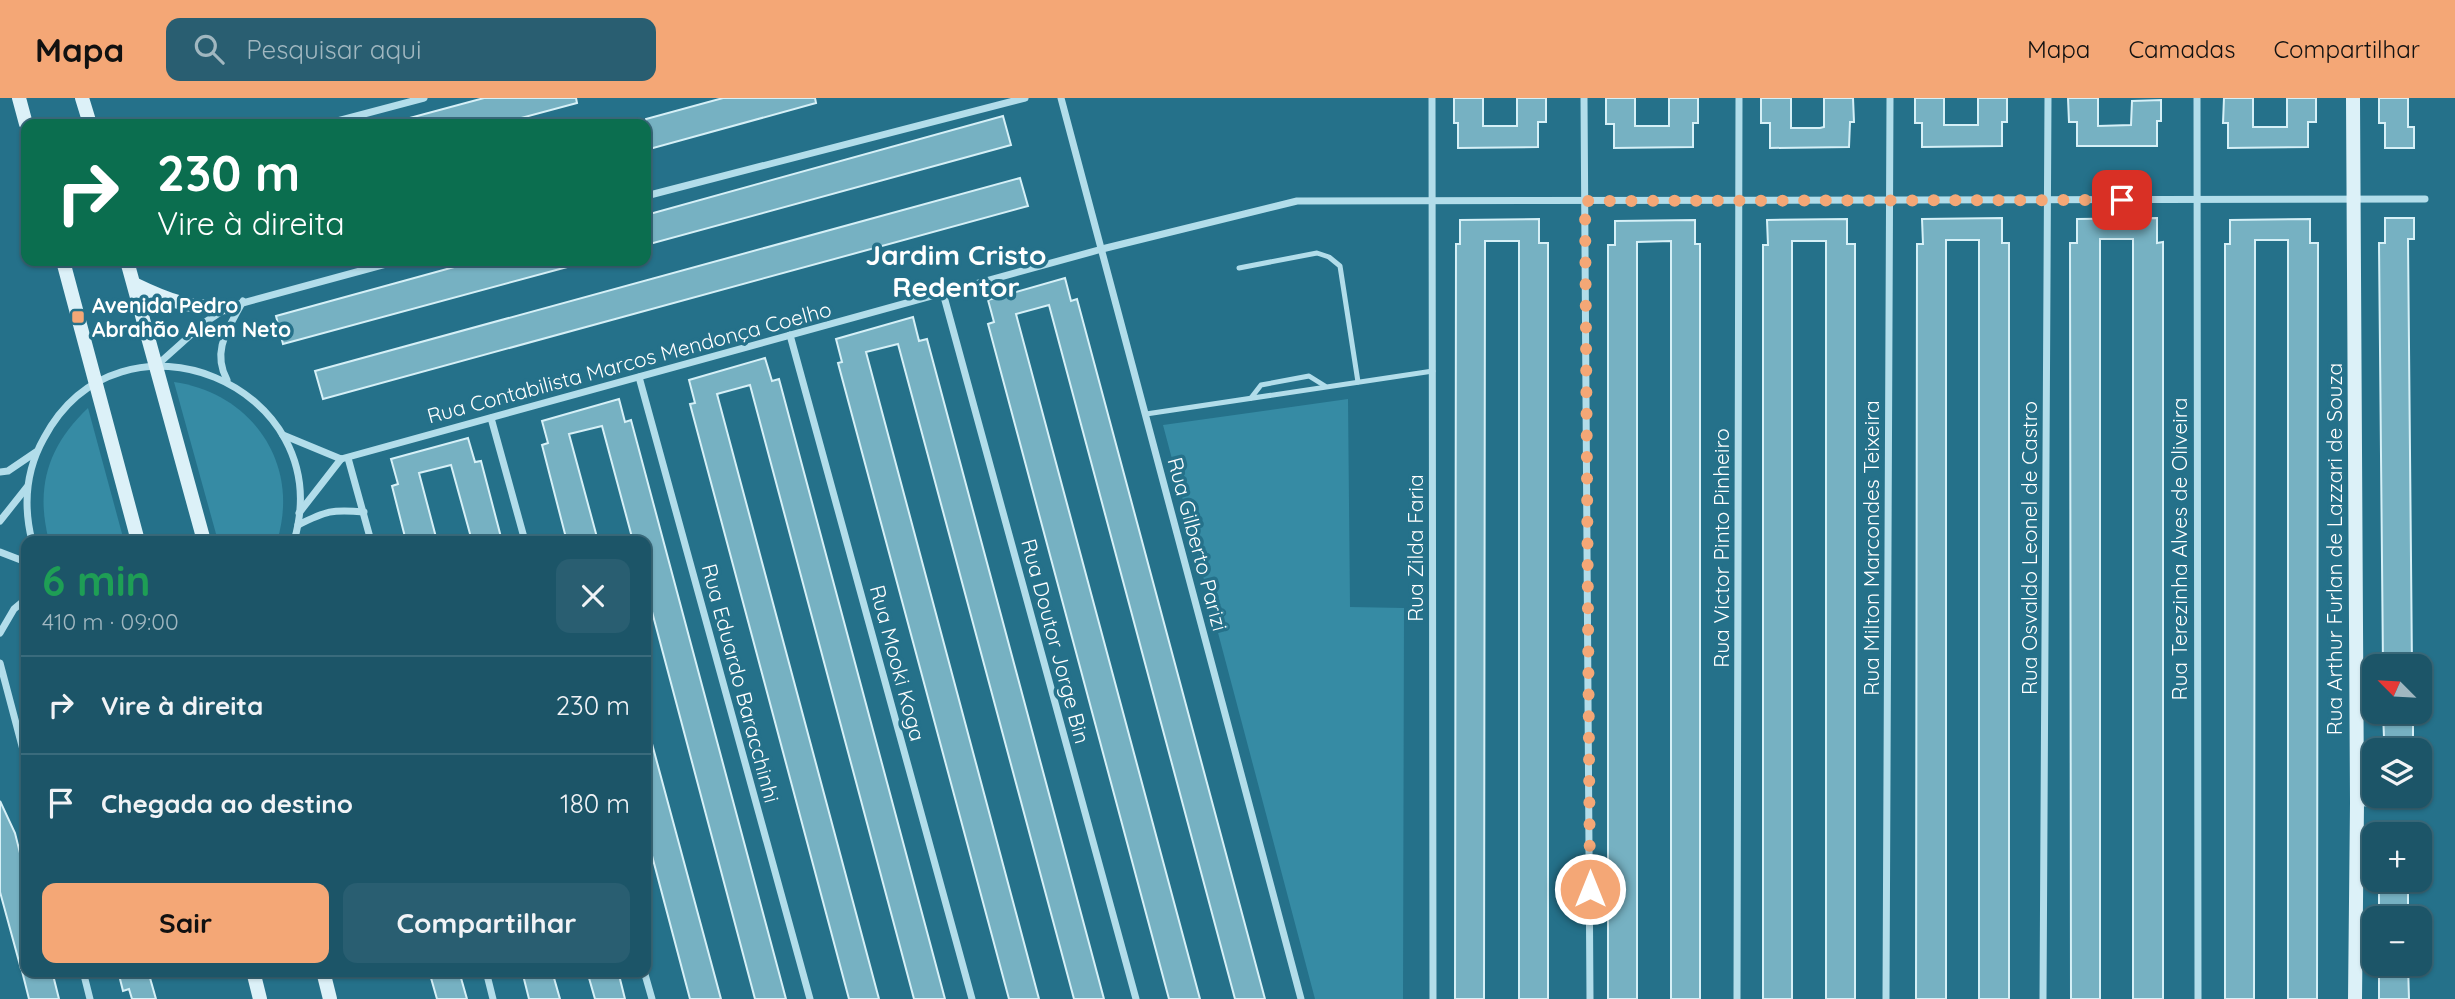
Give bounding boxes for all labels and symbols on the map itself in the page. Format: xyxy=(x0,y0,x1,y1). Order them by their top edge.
pin xyxy=(2092,170,2152,230)
district label: Jardim Cristo Redentor xyxy=(865,237,1047,304)
place label: Avenida Pedro Abrahão Alem Neto xyxy=(92,292,291,342)
street label: Rua Contabilista Marcos Mendonça Coelho xyxy=(424,295,834,429)
marker: Avenida Pedro Abrahão Alem Neto xyxy=(70,309,86,325)
street label: Rua Arthur Furlan de Lazzari de Souza xyxy=(2321,363,2347,735)
street label: Rua Terezinha Alves de Oliveira xyxy=(2166,398,2192,700)
street label: Rua Milton Marcondes Teixeira xyxy=(1858,400,1884,696)
street label: Rua Osvaldo Leonel de Castro xyxy=(2016,401,2042,695)
street label: Rua Victor Pinto Pinheiro xyxy=(1708,428,1734,668)
street label: Rua Gilberto Parizi xyxy=(1162,454,1234,634)
street label: Rua Zilda Faria xyxy=(1402,474,1428,622)
street label: Rua Doutor Jorge Bin xyxy=(1016,536,1096,746)
street label: Rua Eduardo Baracchinhi xyxy=(697,561,785,805)
street label: Rua Mooki Koga xyxy=(865,582,931,744)
north arrow xyxy=(2362,654,2432,724)
position arrow xyxy=(1553,852,1627,926)

